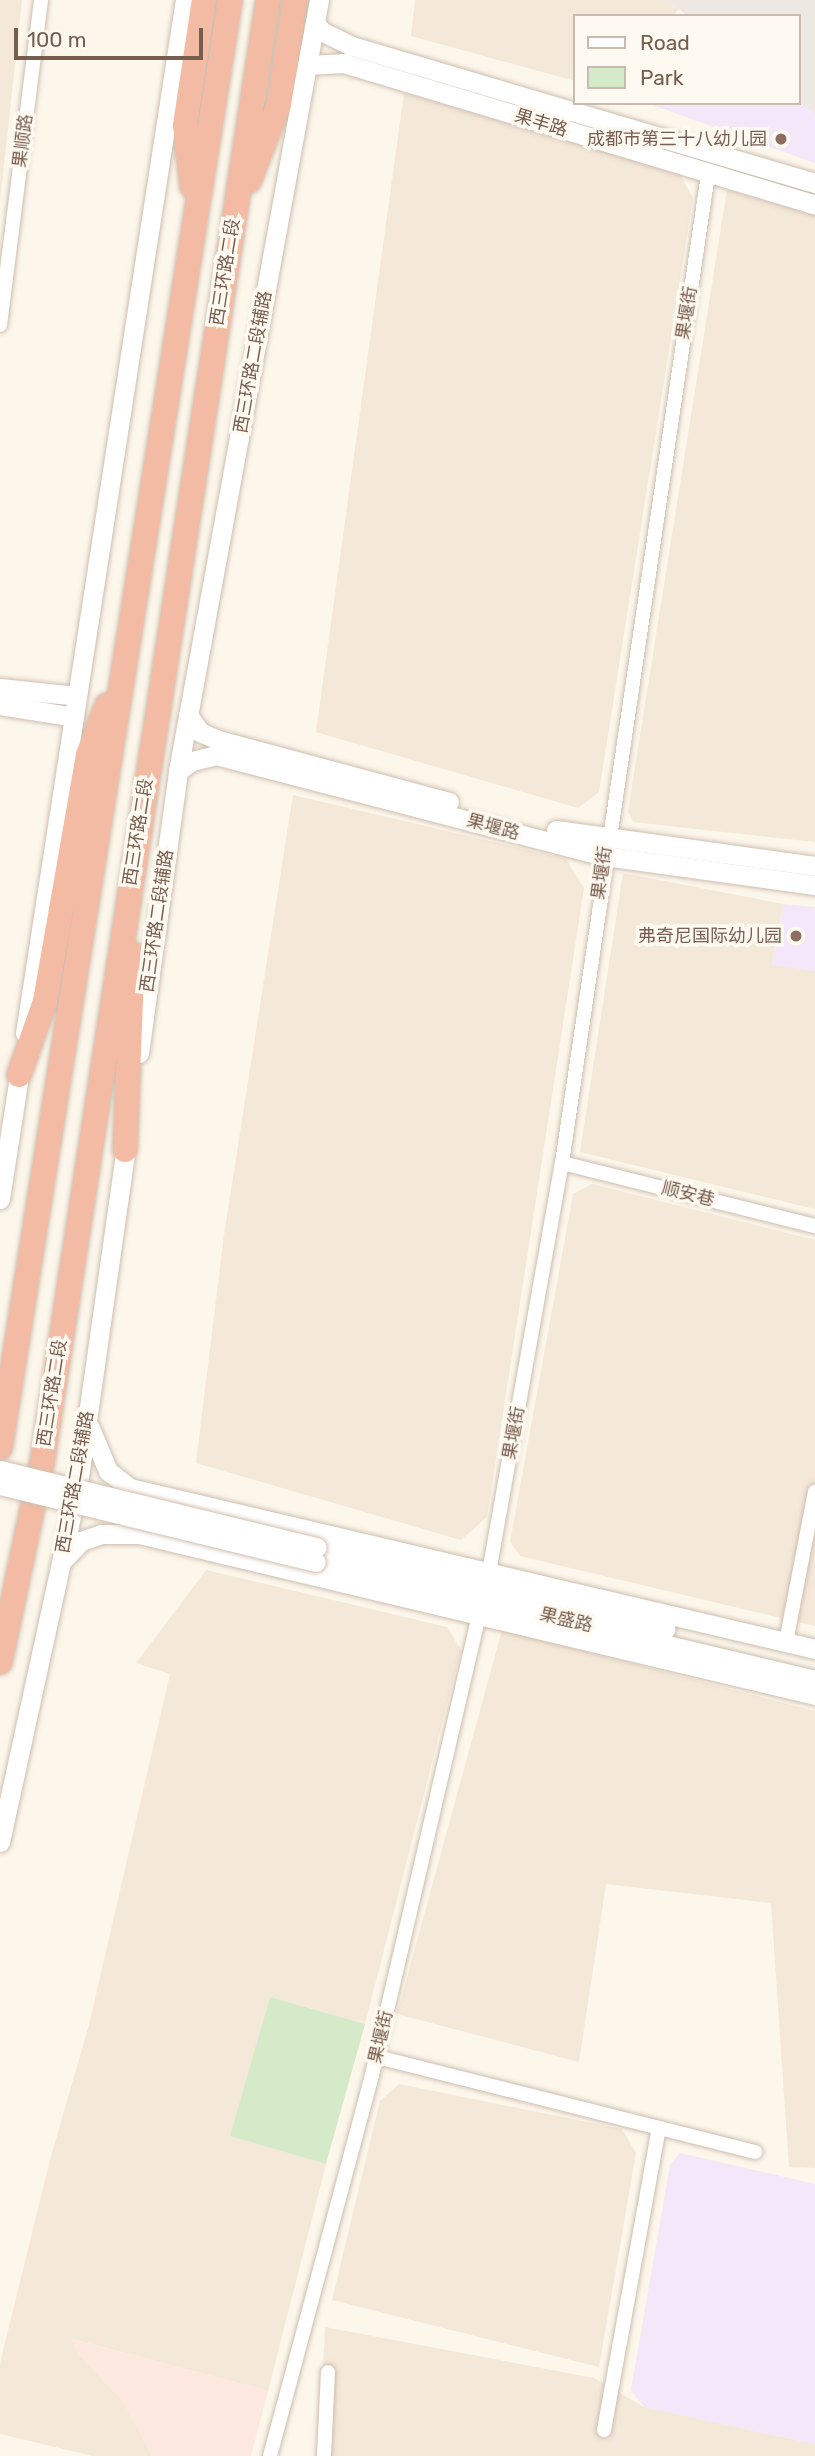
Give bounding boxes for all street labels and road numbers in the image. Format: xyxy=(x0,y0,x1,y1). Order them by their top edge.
street label: 果丰路 xyxy=(512,105,570,141)
street label: 果顺路 xyxy=(9,113,37,169)
street label: 西三环路二段 xyxy=(206,217,244,327)
street label: 果堰街 xyxy=(672,285,702,341)
street label: 西三环路二段辅路 xyxy=(230,289,276,435)
street label: 西三环路二段 xyxy=(119,777,157,887)
street label: 果堰路 xyxy=(464,810,522,844)
street label: 果堰街 xyxy=(588,845,616,901)
street label: 西三环路二段辅路 xyxy=(136,848,178,994)
street label: 顺安巷 xyxy=(659,1177,717,1211)
street label: 西三环路二段 xyxy=(33,1338,71,1448)
street label: 果堰街 xyxy=(499,1405,529,1461)
street label: 西三环路二段辅路 xyxy=(52,1409,98,1555)
street label: 果盛路 xyxy=(537,1603,595,1637)
street label: 果堰街 xyxy=(364,2008,398,2066)

